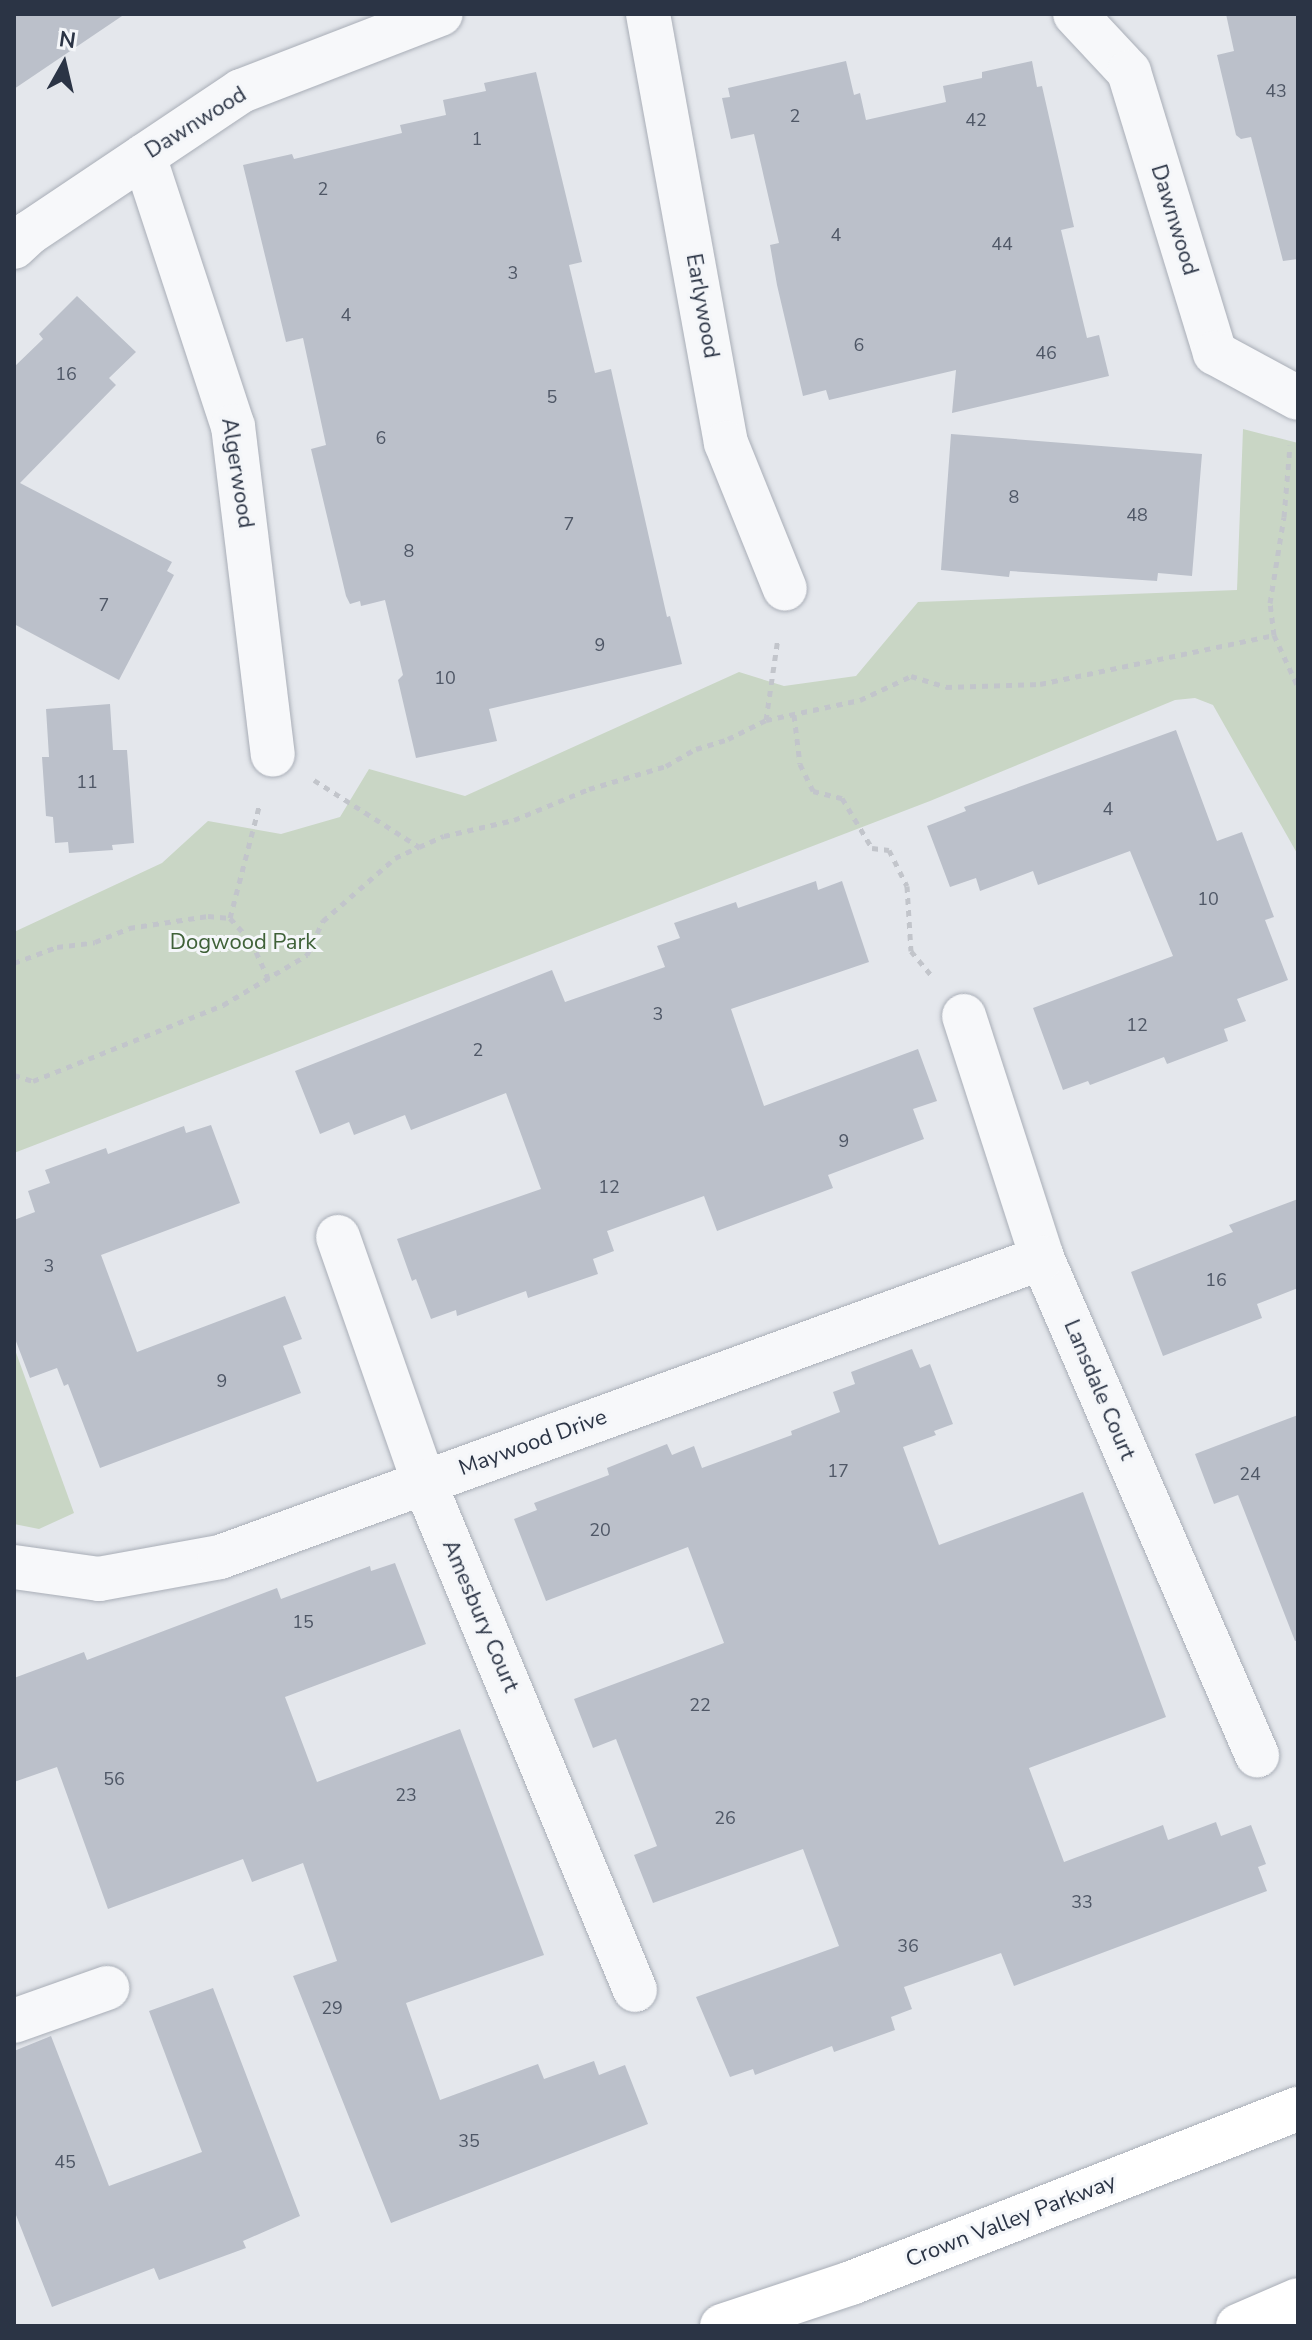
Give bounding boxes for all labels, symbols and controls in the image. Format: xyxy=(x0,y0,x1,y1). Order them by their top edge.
north arrow xyxy=(24,24,104,104)
text: N xyxy=(57,24,78,56)
house number: 43 xyxy=(1265,80,1287,102)
street label: Dawnwood xyxy=(141,81,251,165)
house number: 2 xyxy=(790,105,800,127)
house number: 42 xyxy=(965,109,987,131)
house number: 1 xyxy=(472,128,482,150)
street label: Dawnwood xyxy=(1145,161,1203,279)
house number: 2 xyxy=(318,178,328,200)
house number: 4 xyxy=(831,224,841,246)
house number: 44 xyxy=(991,233,1013,255)
street label: Earlywood xyxy=(680,252,724,360)
house number: 3 xyxy=(508,262,518,284)
house number: 4 xyxy=(341,304,351,326)
house number: 6 xyxy=(854,334,864,356)
house number: 46 xyxy=(1035,342,1057,364)
house number: 16 xyxy=(55,363,77,385)
house number: 5 xyxy=(547,386,557,408)
street label: Algerwood xyxy=(215,416,259,530)
house number: 6 xyxy=(376,427,386,449)
house number: 8 xyxy=(1009,486,1019,508)
house number: 48 xyxy=(1126,504,1148,526)
house number: 7 xyxy=(564,513,574,535)
house number: 8 xyxy=(404,540,414,562)
house number: 7 xyxy=(99,594,109,616)
house number: 9 xyxy=(595,634,605,656)
house number: 10 xyxy=(434,667,456,689)
house number: 11 xyxy=(76,771,98,793)
house number: 4 xyxy=(1103,798,1113,820)
house number: 10 xyxy=(1197,888,1219,910)
park label: Dogwood Park xyxy=(170,930,316,956)
house number: 3 xyxy=(653,1003,663,1025)
house number: 12 xyxy=(1126,1014,1148,1036)
house number: 2 xyxy=(473,1039,483,1061)
house number: 9 xyxy=(839,1130,849,1152)
house number: 12 xyxy=(598,1176,620,1198)
house number: 3 xyxy=(44,1255,54,1277)
house number: 16 xyxy=(1205,1269,1227,1291)
street label: Lansdale Court xyxy=(1058,1316,1140,1464)
house number: 9 xyxy=(217,1370,227,1392)
street label: Maywood Drive xyxy=(455,1404,611,1482)
house number: 17 xyxy=(827,1460,849,1482)
house number: 24 xyxy=(1239,1463,1261,1485)
house number: 20 xyxy=(589,1519,611,1541)
street label: Amesbury Court xyxy=(436,1536,524,1696)
house number: 15 xyxy=(292,1611,314,1633)
house number: 22 xyxy=(689,1694,711,1716)
house number: 56 xyxy=(103,1768,125,1790)
house number: 23 xyxy=(395,1784,417,1806)
house number: 26 xyxy=(714,1807,736,1829)
house number: 33 xyxy=(1071,1891,1093,1913)
house number: 36 xyxy=(897,1935,919,1957)
house number: 29 xyxy=(321,1997,343,2019)
house number: 35 xyxy=(458,2130,480,2152)
house number: 45 xyxy=(54,2151,76,2173)
street label: Crown Valley Parkway xyxy=(902,2169,1120,2273)

